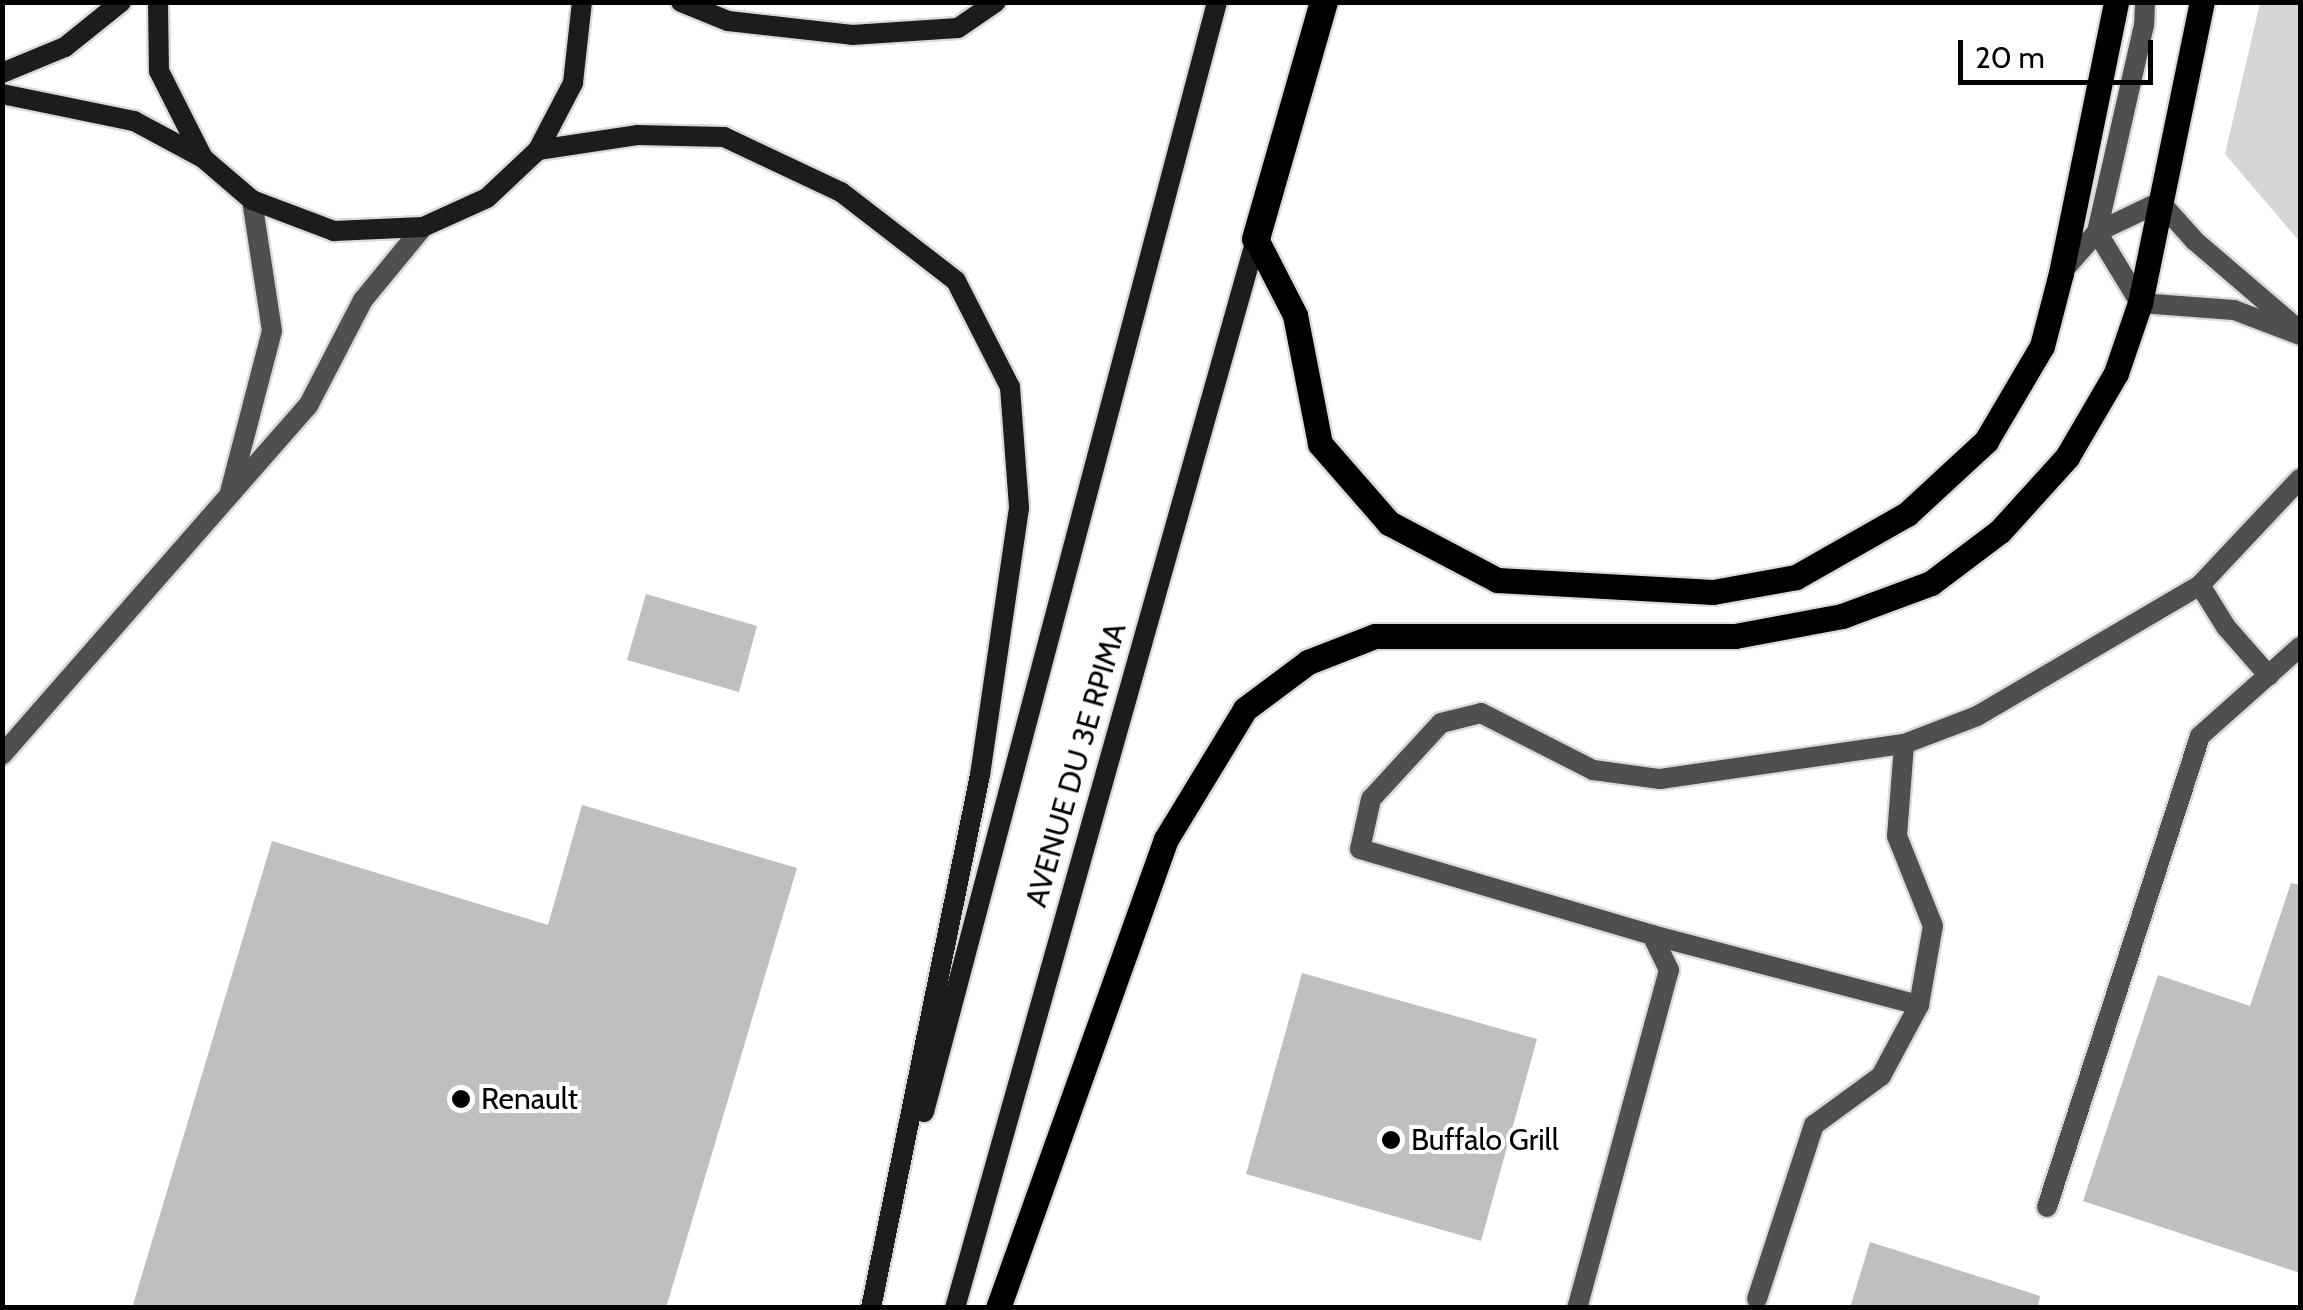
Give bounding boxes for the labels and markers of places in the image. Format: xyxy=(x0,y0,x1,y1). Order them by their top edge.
place label: Renault xyxy=(481,1081,578,1117)
marker: Renault xyxy=(450,1088,472,1110)
place label: Buffalo Grill xyxy=(1411,1122,1559,1158)
marker: Buffalo Grill xyxy=(1380,1129,1402,1151)

